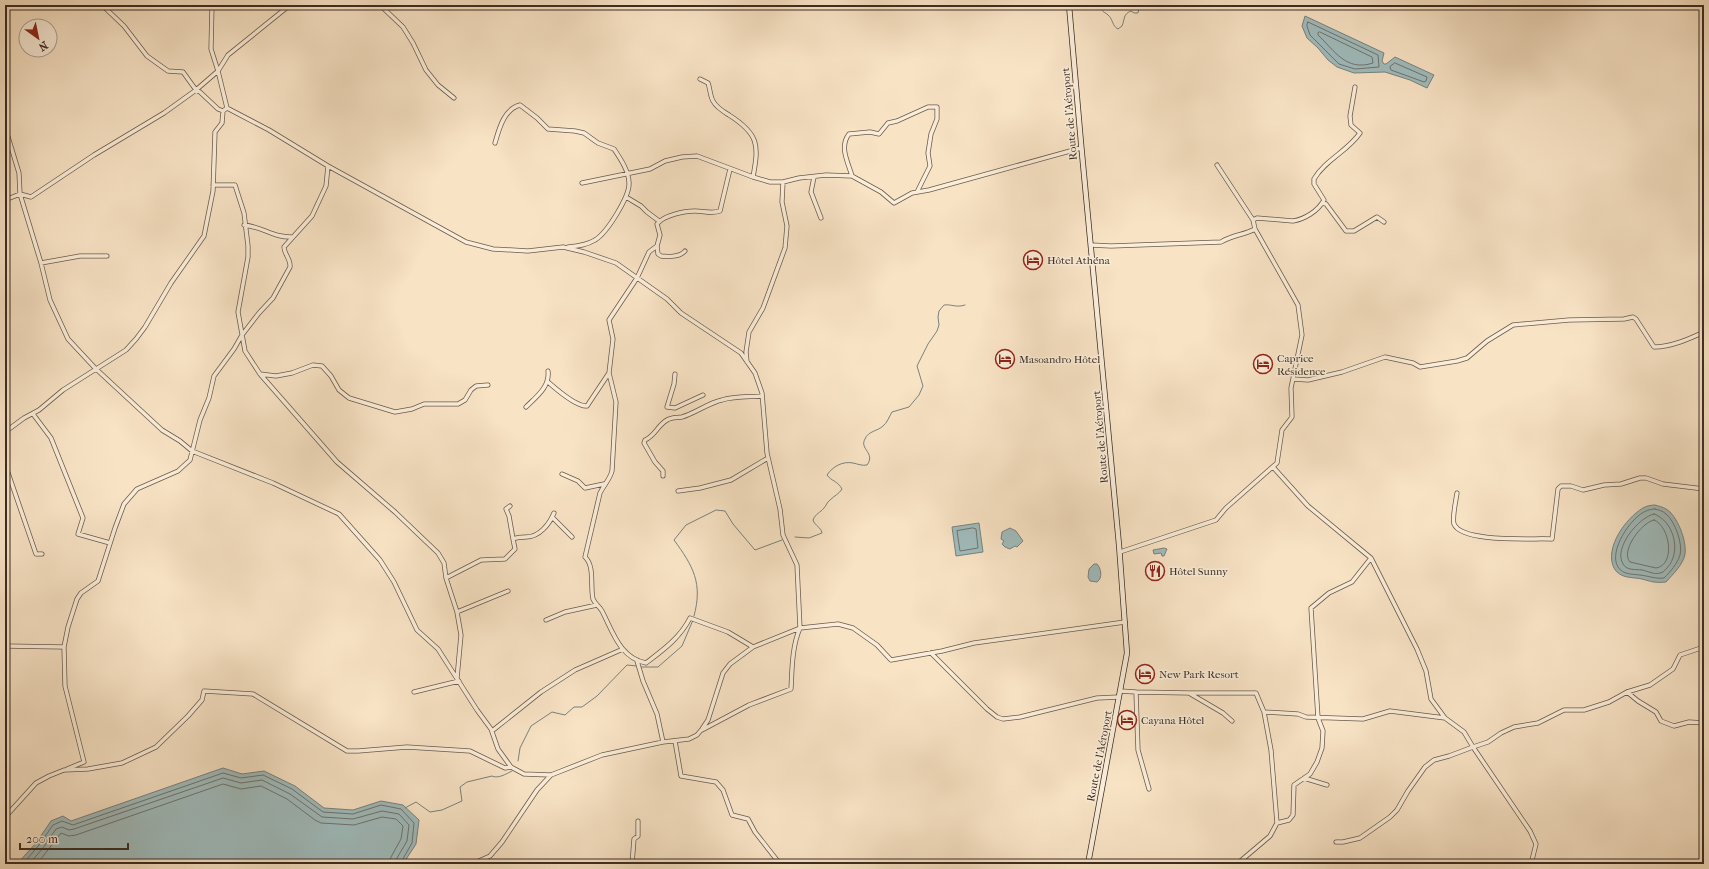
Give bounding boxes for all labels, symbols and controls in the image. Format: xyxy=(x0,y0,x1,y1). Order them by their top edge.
north arrow xyxy=(18,18,58,58)
text: N xyxy=(36,38,50,54)
street label: Route de l'Aéroport xyxy=(1059,67,1080,161)
hotel icon: Hôtel Athéna xyxy=(1022,249,1044,271)
place label: Hôtel Athéna xyxy=(1047,254,1111,267)
hotel icon: Masoandro Hôtel xyxy=(994,348,1016,370)
place label: Caprice Résidence xyxy=(1277,352,1326,378)
place label: Masoandro Hôtel xyxy=(1019,353,1100,366)
hotel icon: Caprice Résidence xyxy=(1252,353,1274,375)
street label: Route de l'Aéroport xyxy=(1090,390,1111,484)
restaurant icon: Hôtel Sunny xyxy=(1144,560,1166,582)
place label: Hôtel Sunny xyxy=(1169,565,1229,578)
hotel icon: New Park Resort xyxy=(1134,663,1156,685)
place label: New Park Resort xyxy=(1159,668,1239,681)
street label: Route de l'Aéroport xyxy=(1084,709,1115,803)
hotel icon: Cayana Hôtel xyxy=(1116,709,1138,731)
place label: Cayana Hôtel xyxy=(1141,714,1204,727)
scale bar xyxy=(20,825,128,851)
text: 200 m xyxy=(26,832,58,846)

